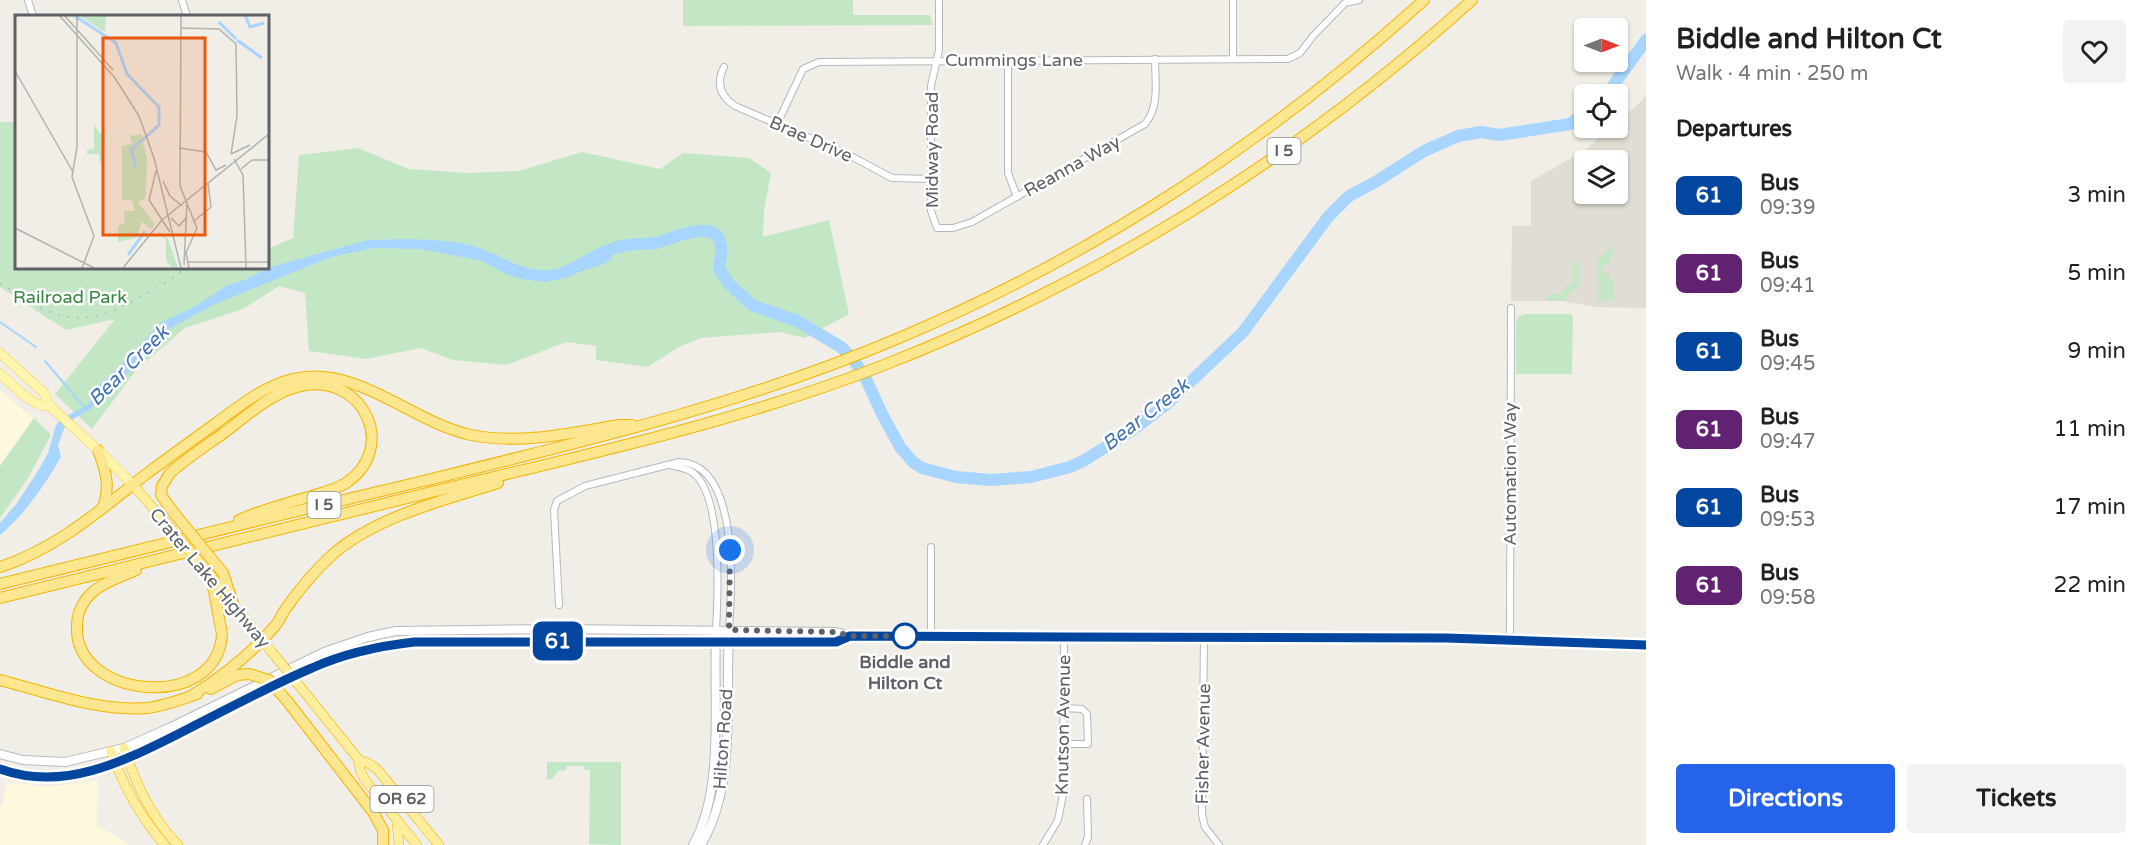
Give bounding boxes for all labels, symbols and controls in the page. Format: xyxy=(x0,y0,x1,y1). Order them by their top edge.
inset map xyxy=(15,15,268,268)
north arrow xyxy=(1574,18,1628,72)
map controls xyxy=(1574,18,1628,204)
button: heart xyxy=(2063,20,2126,83)
text: Biddle and Hilton Ct xyxy=(1676,22,1942,56)
street label: Cummings Lane xyxy=(945,49,1083,71)
text: Walk · 4 min · 250 m xyxy=(1676,62,1868,86)
button: locate xyxy=(1574,84,1628,138)
street label: Midway Road xyxy=(921,92,943,208)
street label: Brae Drive xyxy=(766,111,856,167)
text: Departures xyxy=(1676,116,1792,142)
street label: Reanna Way xyxy=(1020,130,1124,202)
road number: I 5 xyxy=(1268,138,1300,164)
button: layers xyxy=(1574,150,1628,204)
text: Bus xyxy=(1760,170,1799,196)
text: 3 min xyxy=(2067,182,2126,208)
text: 61 xyxy=(1696,183,1722,208)
text: 09:39 xyxy=(1760,196,1815,220)
text: Bus xyxy=(1760,248,1799,274)
text: 5 min xyxy=(2067,260,2126,286)
text: 61 xyxy=(1696,261,1722,286)
text: 09:41 xyxy=(1760,274,1815,298)
park label: Railroad Park xyxy=(13,286,127,308)
water label: Bear Creek xyxy=(84,319,176,411)
text: Bus xyxy=(1760,326,1799,352)
text: 9 min xyxy=(2067,338,2126,364)
text: 61 xyxy=(1696,339,1722,364)
text: 09:45 xyxy=(1760,352,1815,376)
water label: Bear Creek xyxy=(1098,372,1196,456)
street label: Automation Way xyxy=(1499,402,1521,546)
text: Bus xyxy=(1760,404,1799,430)
text: 11 min xyxy=(2054,416,2126,442)
text: 61 xyxy=(1696,417,1722,442)
text: 09:47 xyxy=(1760,430,1815,454)
text: Bus xyxy=(1760,482,1799,508)
road number: I 5 xyxy=(308,492,340,518)
text: 17 min xyxy=(2054,494,2126,520)
text: 61 xyxy=(1696,495,1722,520)
street label: Crater Lake Highway xyxy=(145,503,275,653)
text: 09:53 xyxy=(1760,508,1815,532)
your location xyxy=(715,535,745,565)
text: Bus xyxy=(1760,560,1799,586)
text: 22 min xyxy=(2054,572,2126,598)
text: 61 xyxy=(1696,573,1722,598)
text: 09:58 xyxy=(1760,586,1815,610)
line badge: 61 xyxy=(531,622,585,660)
marker: Biddle and Hilton Ct xyxy=(892,623,918,649)
text: 61 xyxy=(545,629,571,654)
place label: Biddle and Hilton Ct xyxy=(859,651,951,694)
street label: Knutson Avenue xyxy=(1051,655,1075,795)
street label: Fisher Avenue xyxy=(1191,683,1215,805)
street label: Hilton Road xyxy=(709,688,737,790)
button: Directions xyxy=(1676,764,1895,833)
button: Tickets xyxy=(1907,764,2126,833)
road number: OR 62 xyxy=(370,786,434,812)

